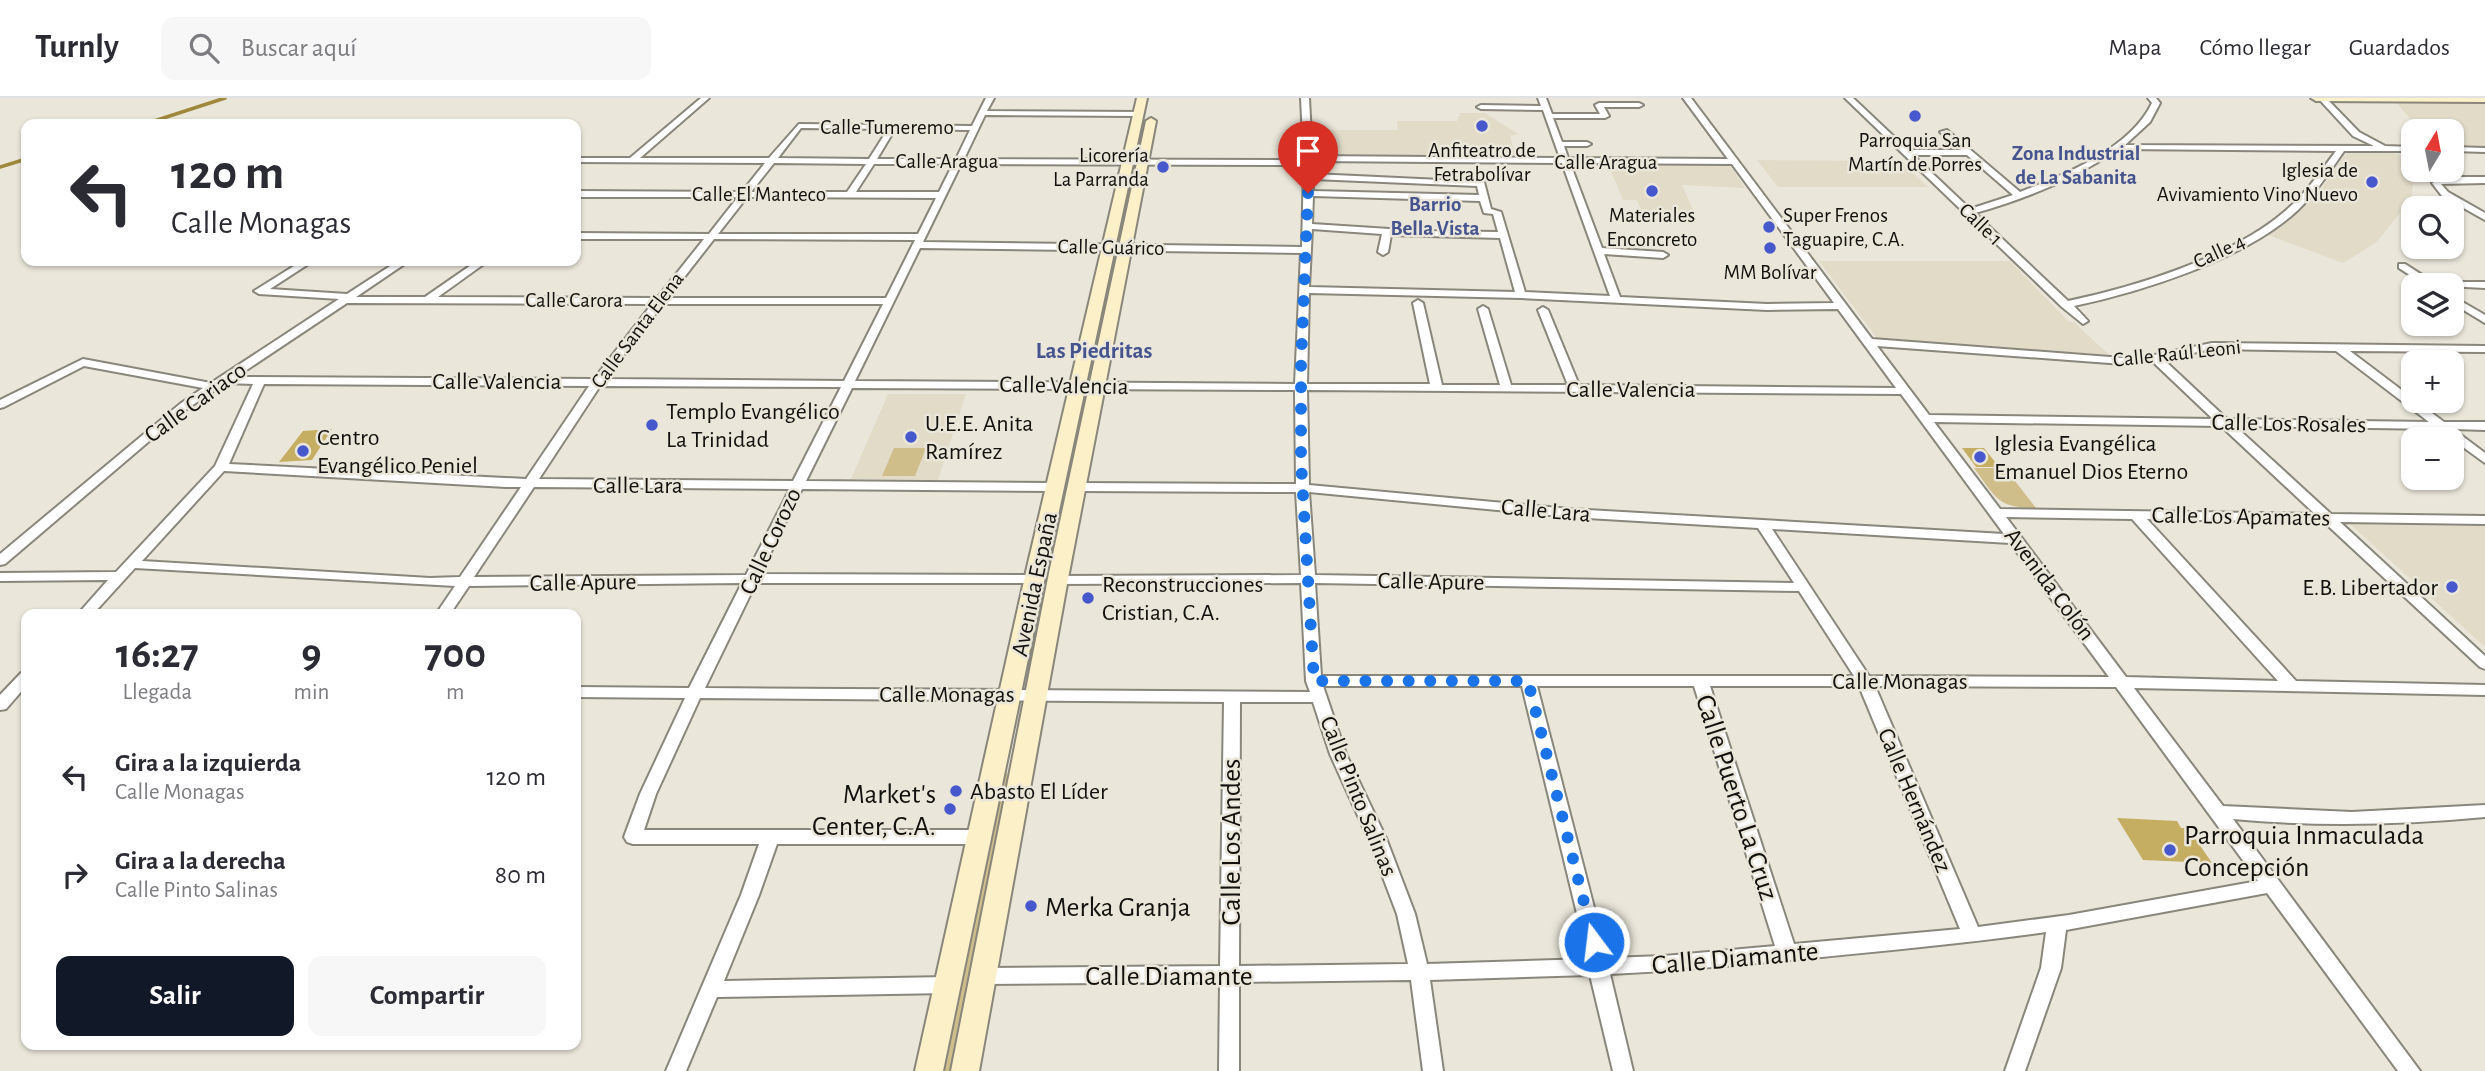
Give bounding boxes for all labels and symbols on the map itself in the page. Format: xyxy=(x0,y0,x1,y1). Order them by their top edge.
marker: Parroquia San Martín de Porres xyxy=(1907,108,1923,124)
street label: Calle Tumeremo xyxy=(820,117,954,138)
marker: Anfiteatro de Fetrabolívar xyxy=(1474,118,1490,134)
north arrow xyxy=(2401,119,2464,182)
pin xyxy=(1278,121,1338,193)
place label: Parroquia San Martín de Porres xyxy=(1848,130,1982,175)
place label: Anfiteatro de Fetrabolívar xyxy=(1428,140,1536,185)
district label: Zona Industrial de La Sabanita xyxy=(2012,143,2140,188)
place label: Licorería La Parranda xyxy=(1053,145,1149,190)
street label: Calle Aragua xyxy=(896,151,999,172)
street label: Calle Aragua xyxy=(1555,152,1658,173)
marker: Licorería La Parranda xyxy=(1155,159,1171,175)
place label: Iglesia de Avivamiento Vino Nuevo xyxy=(2157,160,2358,205)
marker: Iglesia de Avivamiento Vino Nuevo xyxy=(2364,174,2380,190)
marker: Materiales Enconcreto xyxy=(1644,183,1660,199)
street label: Calle El Manteco xyxy=(692,184,826,205)
district label: Barrio Bella Vista xyxy=(1390,194,1480,239)
street label: Calle 1 xyxy=(1955,199,2006,250)
place label: Materiales Enconcreto xyxy=(1607,205,1697,250)
place label: Super Frenos Taguapire, C.A. xyxy=(1783,205,1905,250)
marker: Super Frenos Taguapire, C.A. xyxy=(1761,219,1777,235)
street label: Calle 4 xyxy=(2190,230,2248,272)
street label: Calle Guárico xyxy=(1057,236,1165,259)
marker: MM Bolívar xyxy=(1762,240,1778,256)
place label: MM Bolívar xyxy=(1723,262,1817,283)
street label: Calle Santa Elena xyxy=(587,268,688,392)
street label: Calle Carora xyxy=(525,290,623,311)
street label: Calle Raúl Leoni xyxy=(2112,336,2242,371)
district label: Las Piedritas xyxy=(1036,340,1153,363)
street label: Calle Cariaco xyxy=(140,358,251,448)
street label: Calle Valencia xyxy=(432,370,562,394)
street label: Calle Valencia xyxy=(999,373,1129,399)
street label: Calle Valencia xyxy=(1566,378,1696,402)
place label: Templo Evangélico La Trinidad xyxy=(666,400,840,452)
street label: Calle Los Rosales xyxy=(2211,411,2367,437)
place label: U.E.E. Anita Ramírez xyxy=(925,412,1033,464)
marker: Templo Evangélico La Trinidad xyxy=(644,417,660,433)
place label: Centro Evangélico Peniel xyxy=(317,426,478,478)
marker: U.E.E. Anita Ramírez xyxy=(903,429,919,445)
place label: Iglesia Evangélica Emanuel Dios Eterno xyxy=(1994,432,2188,484)
marker: Centro Evangélico Peniel xyxy=(295,443,311,459)
marker: Iglesia Evangélica Emanuel Dios Eterno xyxy=(1972,449,1988,465)
street label: Calle Lara xyxy=(593,474,683,498)
street label: Calle Corozo xyxy=(736,484,806,598)
street label: Calle Lara xyxy=(1500,495,1592,527)
street label: Calle Los Apamates xyxy=(2151,503,2331,531)
street label: Avenida España xyxy=(1008,510,1062,659)
street label: Avenida Colón xyxy=(1999,524,2099,645)
street label: Calle Apure xyxy=(1377,569,1485,595)
street label: Calle Apure xyxy=(529,570,637,596)
place label: Reconstrucciones Cristian, C.A. xyxy=(1102,573,1263,625)
place label: E.B. Libertador xyxy=(2302,576,2438,600)
marker: E.B. Libertador xyxy=(2444,579,2460,595)
marker: Reconstrucciones Cristian, C.A. xyxy=(1080,590,1096,606)
street label: Calle Monagas xyxy=(1832,670,1968,694)
street label: Calle Monagas xyxy=(879,683,1015,707)
street label: Calle Puerto La Cruz xyxy=(1690,691,1783,904)
street label: Calle Pinto Salinas xyxy=(1315,713,1401,880)
street label: Calle Hernández xyxy=(1873,725,1955,876)
street label: Calle Los Andes xyxy=(1218,759,1246,925)
place label: Abasto El Líder xyxy=(970,780,1108,804)
place label: Market's Center, C.A. xyxy=(812,781,936,841)
marker: Abasto El Líder xyxy=(948,783,964,799)
marker: Market's Center, C.A. xyxy=(942,801,958,817)
place label: Parroquia Inmaculada Concepción xyxy=(2184,822,2424,882)
marker: Parroquia Inmaculada Concepción xyxy=(2162,842,2178,858)
place label: Merka Granja xyxy=(1045,894,1191,922)
marker: Merka Granja xyxy=(1023,898,1039,914)
position arrow xyxy=(1557,905,1631,979)
street label: Calle Diamante xyxy=(1651,938,1820,980)
street label: Calle Diamante xyxy=(1085,963,1253,991)

